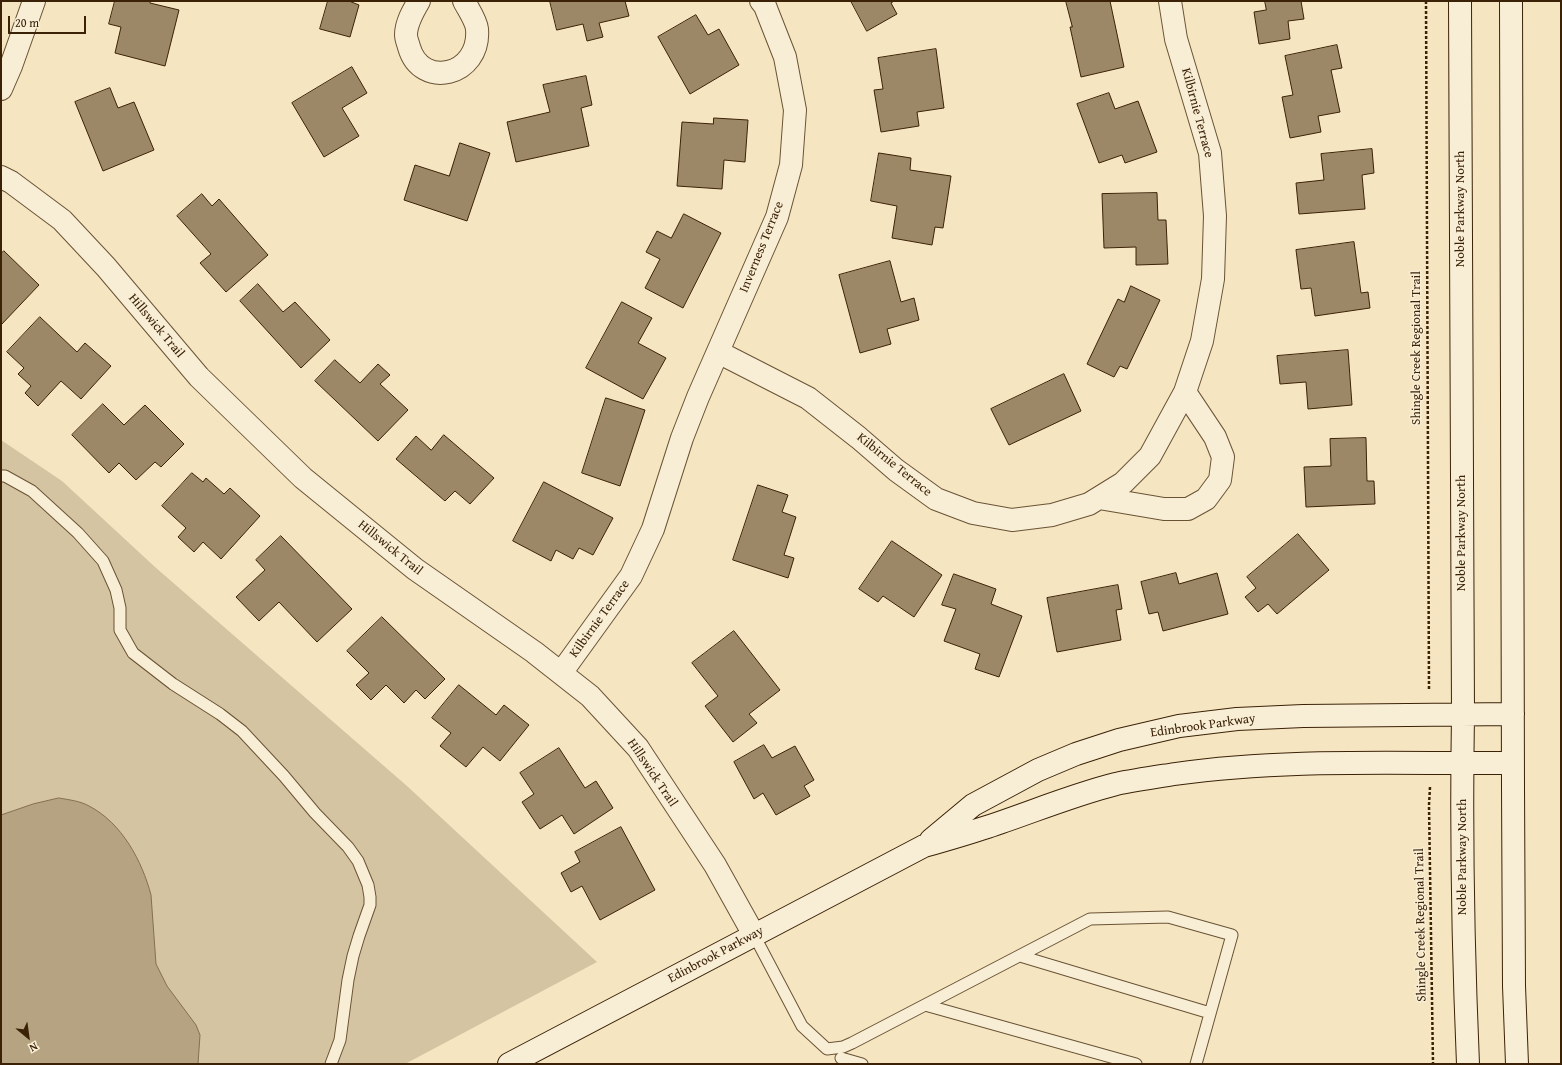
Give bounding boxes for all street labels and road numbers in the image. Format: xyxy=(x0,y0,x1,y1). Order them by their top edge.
street label: Kilbirnie Terrace xyxy=(1178,66,1216,160)
street label: Noble Parkway North xyxy=(1453,151,1469,267)
street label: Inverness Terrace xyxy=(737,199,787,295)
street label: Shingle Creek Regional Trail xyxy=(1409,271,1425,425)
street label: Hillswick Trail xyxy=(125,291,187,361)
street label: Kilbirnie Terrace xyxy=(853,430,935,500)
street label: Noble Parkway North xyxy=(1454,475,1470,591)
street label: Hillswick Trail xyxy=(355,517,425,579)
street label: Kilbirnie Terrace xyxy=(567,577,633,661)
street label: Edinbrook Parkway xyxy=(1150,711,1256,741)
street label: Hillswick Trail xyxy=(624,736,680,810)
street label: Noble Parkway North xyxy=(1455,799,1471,915)
street label: Shingle Creek Regional Trail xyxy=(1412,848,1430,1002)
street label: Edinbrook Parkway xyxy=(666,923,766,987)

